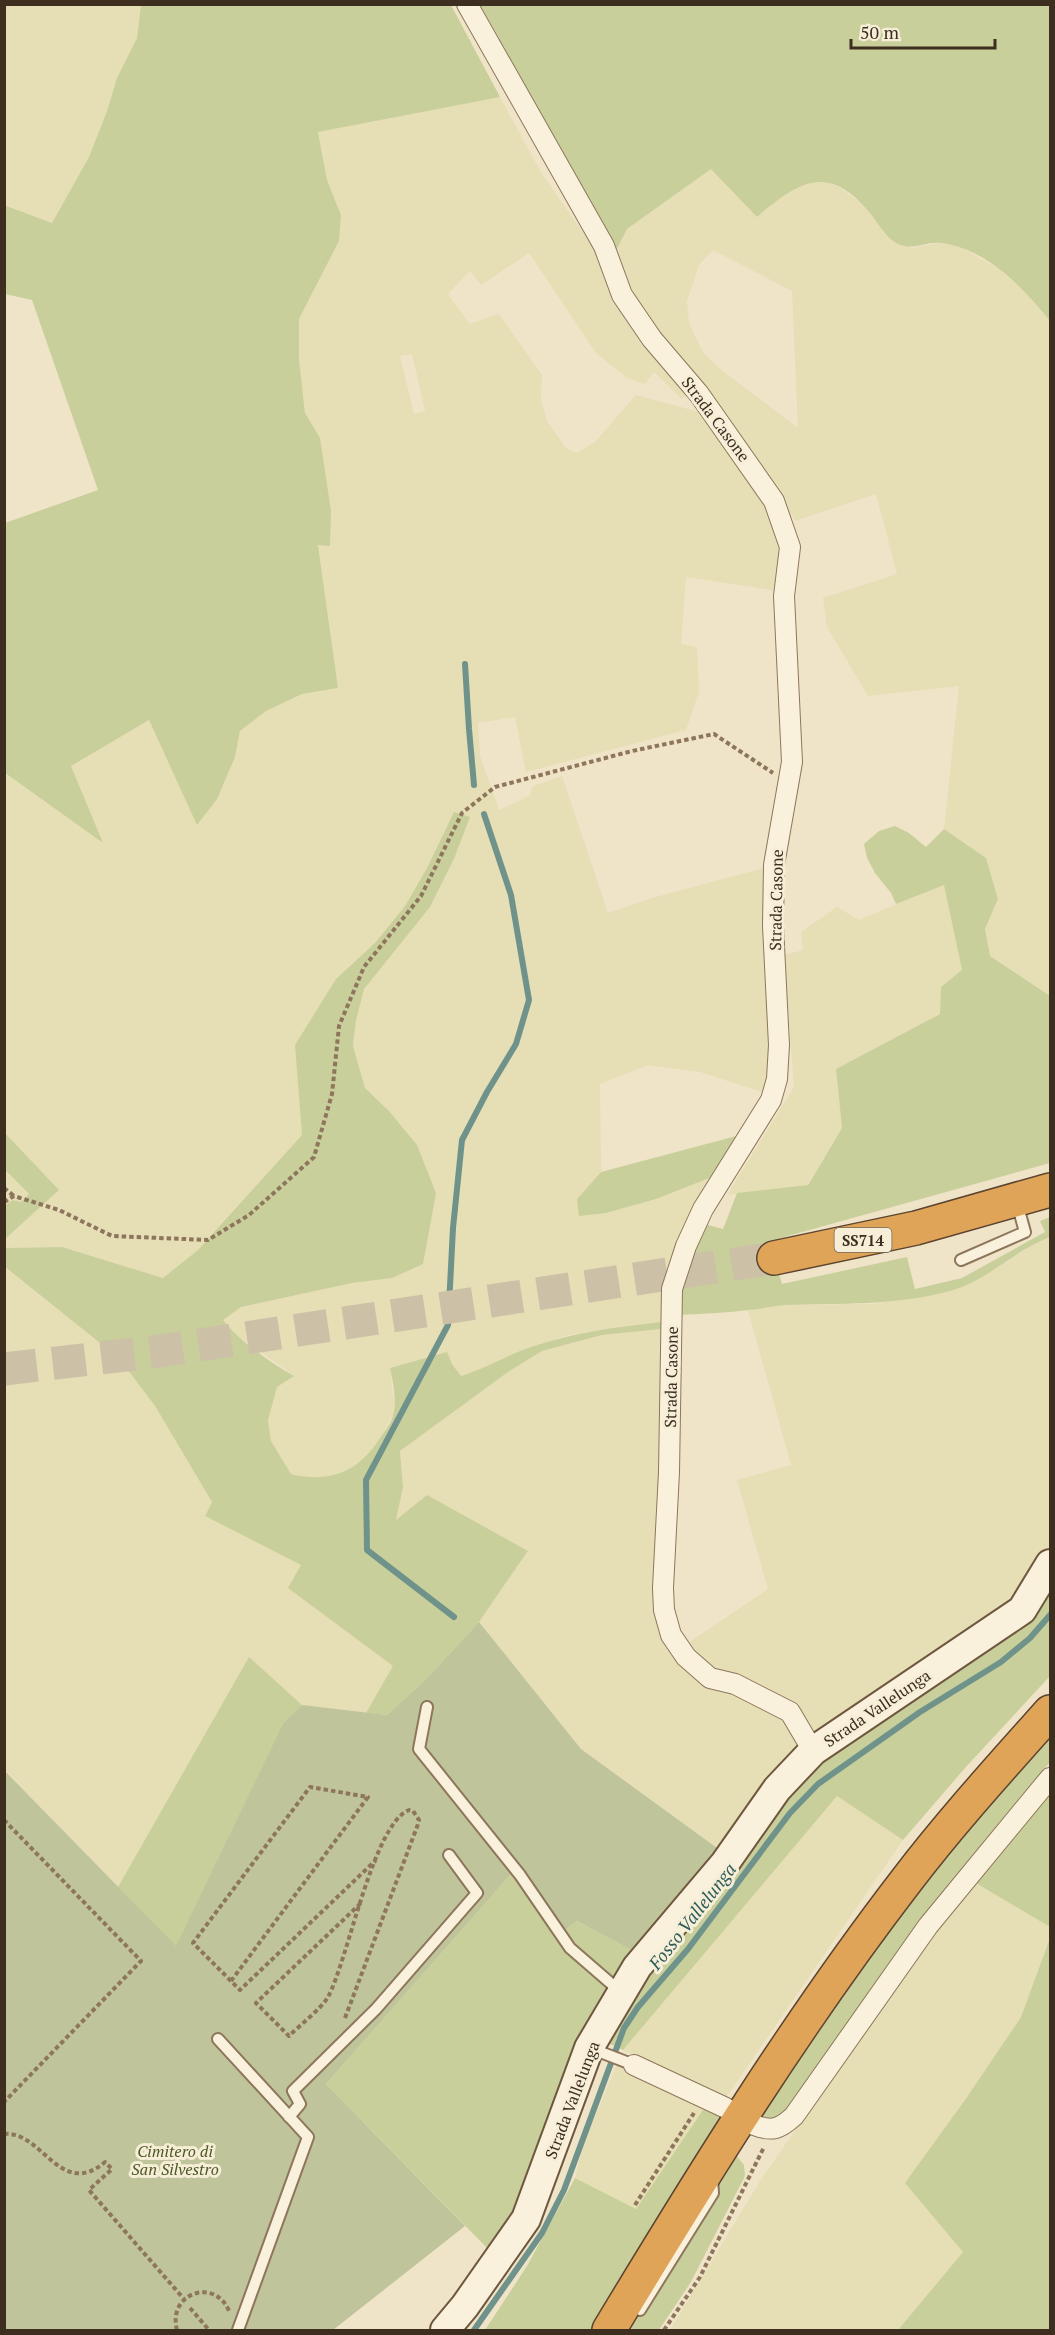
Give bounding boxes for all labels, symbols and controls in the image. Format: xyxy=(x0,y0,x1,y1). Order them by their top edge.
scale bar xyxy=(851,12,995,50)
text: 50 m xyxy=(860,20,900,44)
street label: Strada Casone xyxy=(677,372,755,466)
street label: Strada Casone xyxy=(764,849,788,951)
road number: SS714 xyxy=(834,1228,892,1252)
street label: Strada Casone xyxy=(659,1326,683,1428)
street label: Strada Vallelunga xyxy=(819,1664,935,1752)
water label: Fosso Vallelunga xyxy=(642,1858,741,1975)
street label: Strada Vallelunga xyxy=(539,2038,605,2162)
park label: Cimitero di San Silvestro xyxy=(131,2140,219,2180)

